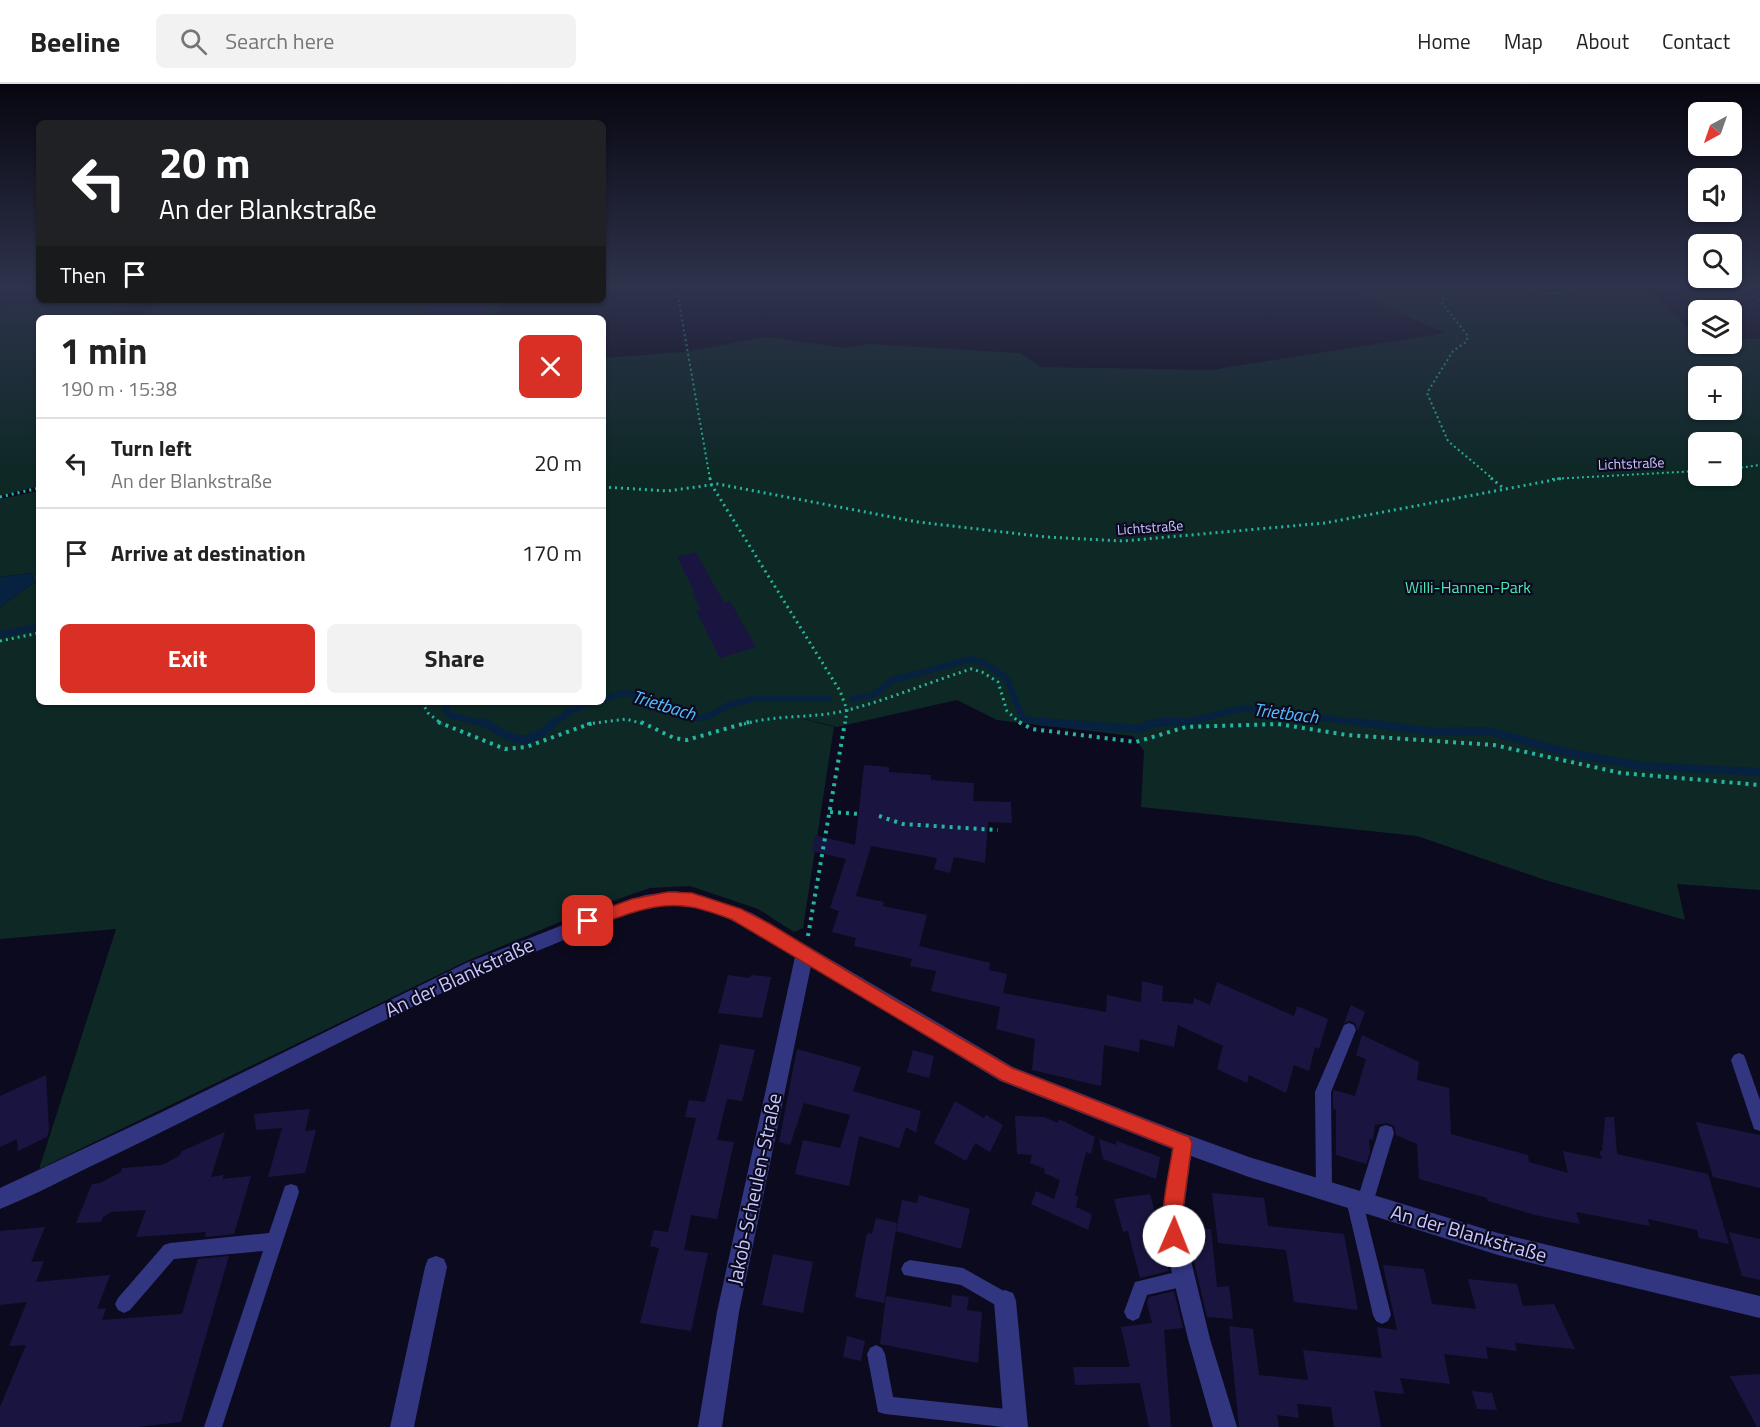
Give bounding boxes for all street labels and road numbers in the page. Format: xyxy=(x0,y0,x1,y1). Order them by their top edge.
street label: Lichtstraße xyxy=(1597,451,1665,475)
street label: Lichtstraße xyxy=(1116,514,1184,540)
street label: An der Blankstraße xyxy=(379,929,539,1025)
street label: Jakob-Scheulen-Straße xyxy=(719,1090,789,1288)
street label: An der Blankstraße xyxy=(1387,1196,1551,1270)

